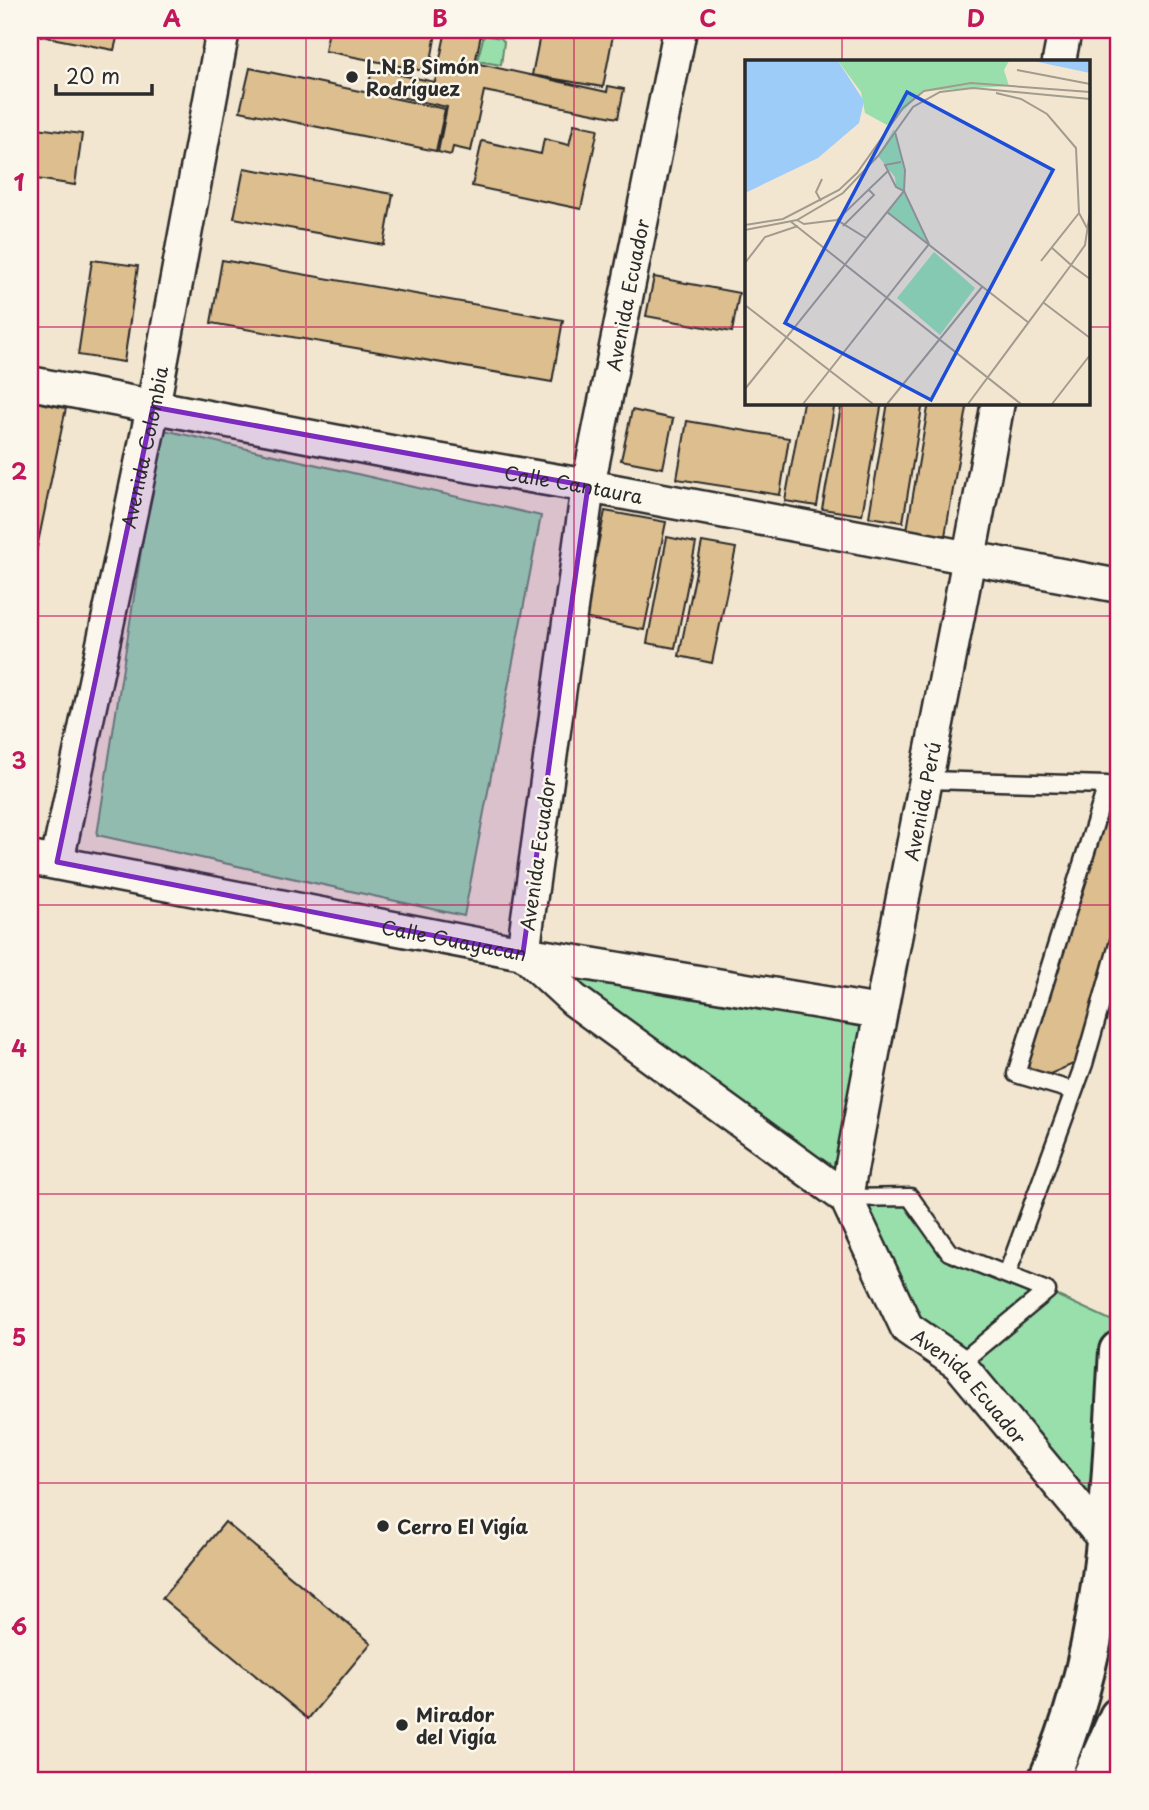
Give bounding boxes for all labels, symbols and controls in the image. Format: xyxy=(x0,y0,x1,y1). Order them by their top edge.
text: A xyxy=(163,0,181,35)
text: B xyxy=(432,0,448,35)
text: C xyxy=(699,0,717,35)
text: D xyxy=(967,0,985,35)
scale bar xyxy=(56,52,152,96)
place label: L.N.B Simón Rodríguez xyxy=(366,52,479,102)
text: 20 m xyxy=(66,59,120,91)
inset map xyxy=(745,60,1090,404)
marker: L.N.B Simón Rodríguez xyxy=(344,69,360,85)
text: 1 xyxy=(14,164,25,199)
street label: Avenida Ecuador xyxy=(599,216,656,373)
street label: Avenida Colombia xyxy=(114,363,174,531)
text: 2 xyxy=(11,453,27,488)
street label: Calle Cantaura xyxy=(502,458,646,510)
street label: Avenida Perú xyxy=(896,739,947,863)
text: 3 xyxy=(11,742,27,777)
street label: Avenida Ecuador xyxy=(512,775,562,932)
street label: Calle Guayacan xyxy=(379,912,529,967)
text: 4 xyxy=(11,1030,27,1065)
text: 5 xyxy=(12,1319,26,1354)
street label: Avenida Ecuador xyxy=(906,1321,1034,1450)
place label: Cerro El Vigía xyxy=(397,1512,528,1540)
marker: Cerro El Vigía xyxy=(375,1518,391,1534)
text: 6 xyxy=(11,1608,27,1643)
place label: Mirador del Vigía xyxy=(416,1700,497,1750)
marker: Mirador del Vigía xyxy=(394,1717,410,1733)

